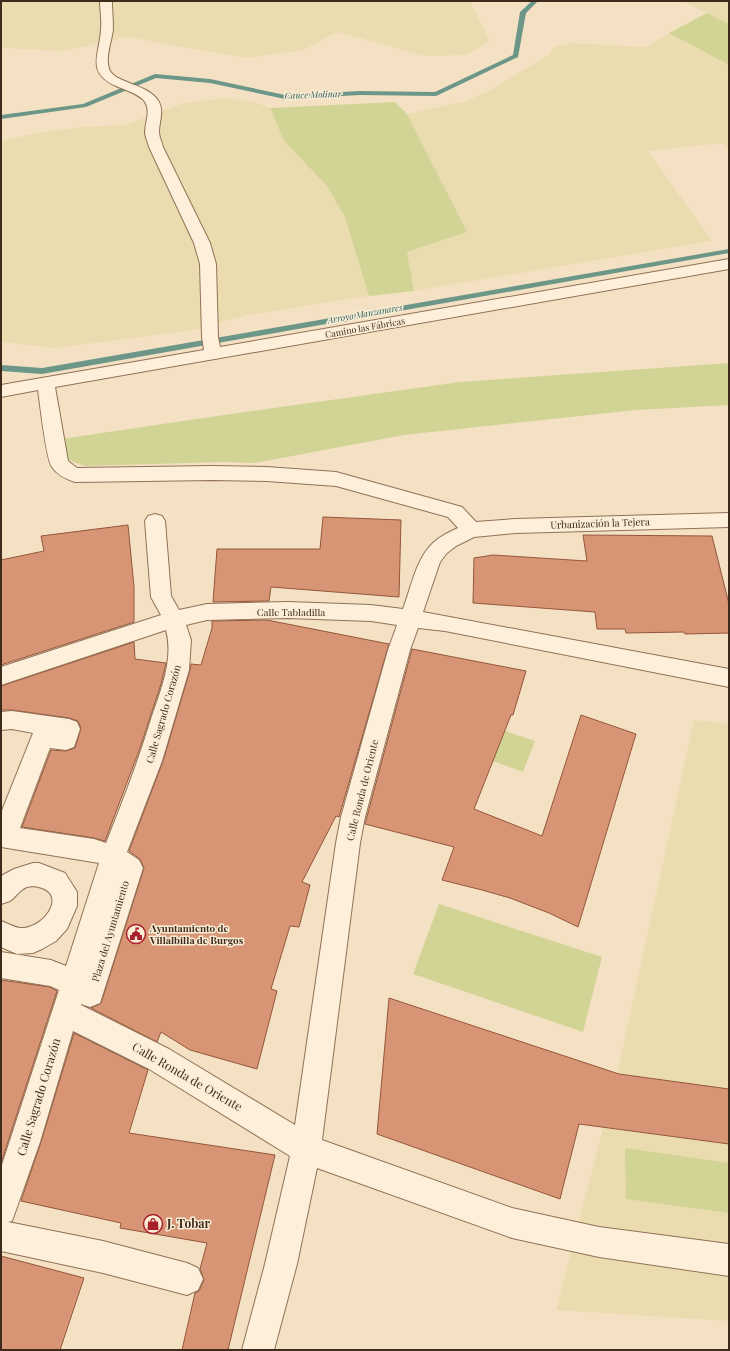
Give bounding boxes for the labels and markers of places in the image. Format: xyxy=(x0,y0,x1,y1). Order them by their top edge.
place label: Ayuntamiento de Villalbilla de Burgos xyxy=(149,921,244,947)
public building icon: Ayuntamiento de Villalbilla de Burgos xyxy=(125,923,147,945)
shop icon: J. Tobar xyxy=(142,1213,164,1235)
place label: J. Tobar xyxy=(166,1215,211,1231)

